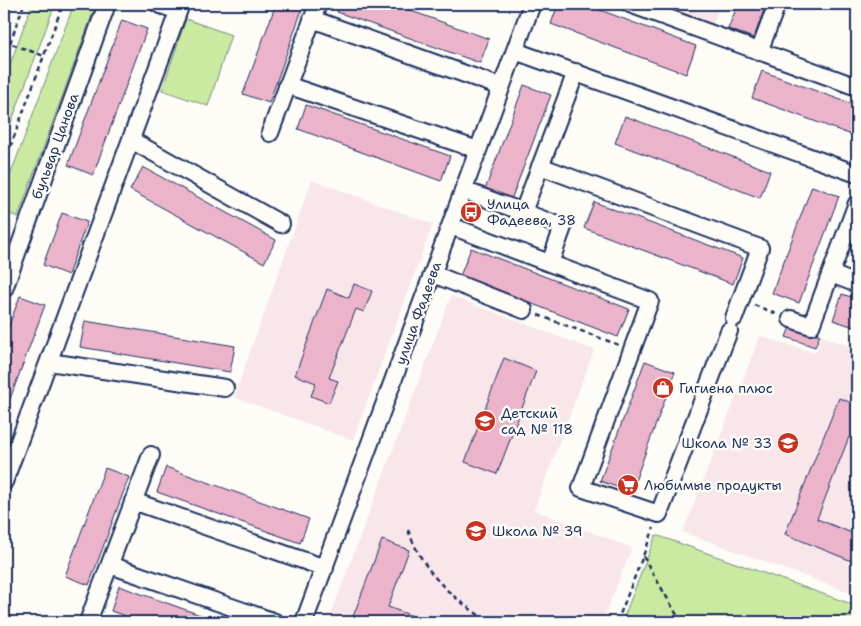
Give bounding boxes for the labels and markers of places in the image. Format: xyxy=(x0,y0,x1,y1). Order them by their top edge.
place label: Улица Фадеева, 38 xyxy=(487,195,576,229)
bus stop icon: Улица Фадеева, 38 xyxy=(459,200,483,224)
shop icon: Гигиена плюс xyxy=(651,376,675,400)
place label: Гигиена плюс xyxy=(679,379,773,397)
place label: Детский сад № 118 xyxy=(501,404,573,438)
school or university icon: Детский сад № 118 xyxy=(473,409,497,433)
school or university icon: Школа № 33 xyxy=(776,431,800,455)
place label: Школа № 33 xyxy=(681,434,772,452)
supermarket icon: Любимые продукты xyxy=(616,473,640,497)
place label: Любимые продукты xyxy=(644,476,782,494)
school or university icon: Школа № 39 xyxy=(464,519,488,543)
place label: Школа № 39 xyxy=(492,522,583,540)

